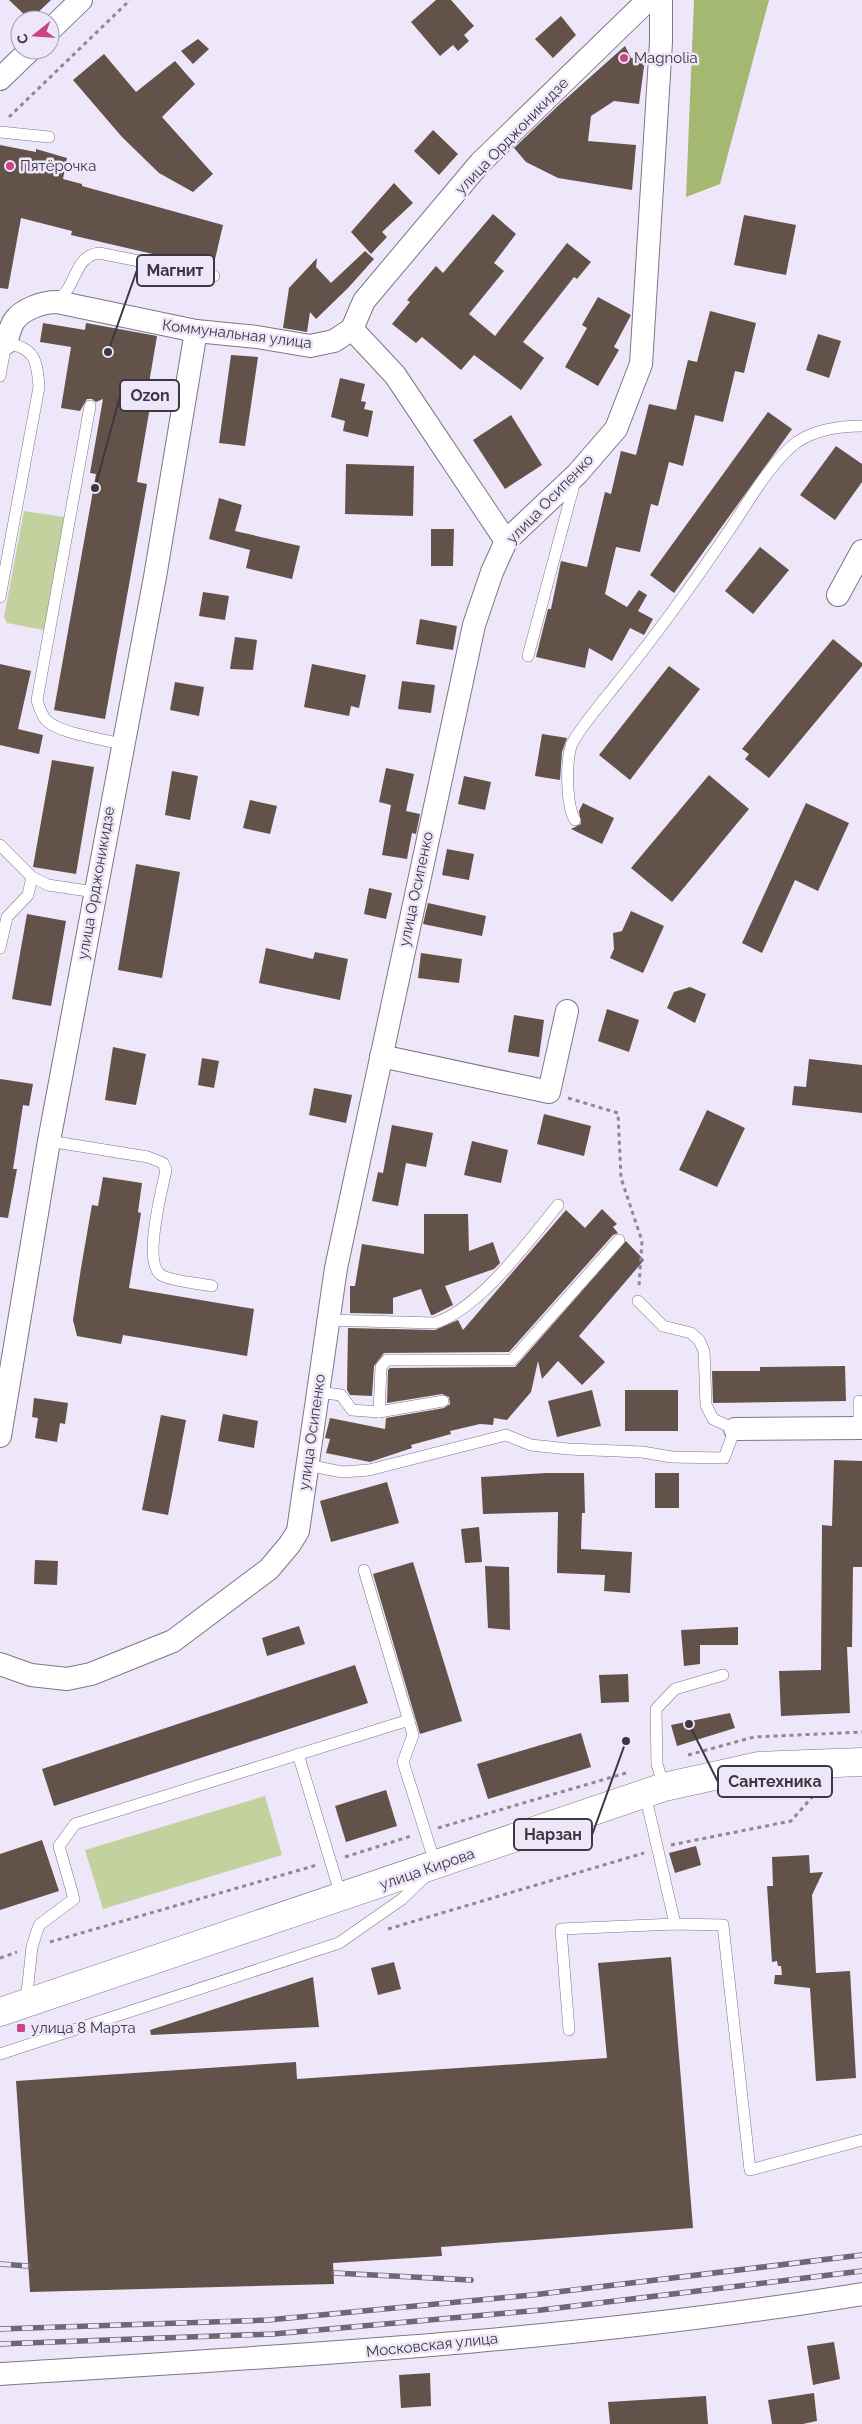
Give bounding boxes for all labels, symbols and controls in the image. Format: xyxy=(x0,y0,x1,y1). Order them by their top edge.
north arrow xyxy=(10,10,60,60)
text: С xyxy=(13,31,32,46)
place label: Magnolia xyxy=(634,49,698,67)
marker: Magnolia xyxy=(618,52,630,64)
street label: улица Орджоникидзе xyxy=(452,74,572,198)
place label: Пятёрочка xyxy=(20,157,96,175)
marker: Пятёрочка xyxy=(4,160,16,172)
callout: Магнит xyxy=(137,255,214,286)
text: Магнит xyxy=(146,261,204,280)
street label: Коммунальная улица xyxy=(161,316,313,352)
callout: Ozon xyxy=(120,380,179,411)
text: Ozon xyxy=(130,386,170,405)
street label: улица Осипенко xyxy=(503,451,597,547)
street label: улица Орджоникидзе xyxy=(74,805,118,961)
street label: улица Осипенко xyxy=(395,830,437,948)
street label: улица Осипенко xyxy=(295,1373,329,1491)
callout: Сантехника xyxy=(718,1766,832,1797)
text: Сантехника xyxy=(728,1772,822,1791)
callout: Нарзан xyxy=(514,1819,592,1850)
text: Нарзан xyxy=(524,1825,582,1844)
street label: улица Кирова xyxy=(377,1844,477,1894)
place label: улица 8 Марта xyxy=(31,2019,136,2037)
marker: улица 8 Марта xyxy=(15,2022,27,2034)
street label: Московская улица xyxy=(365,2329,499,2361)

